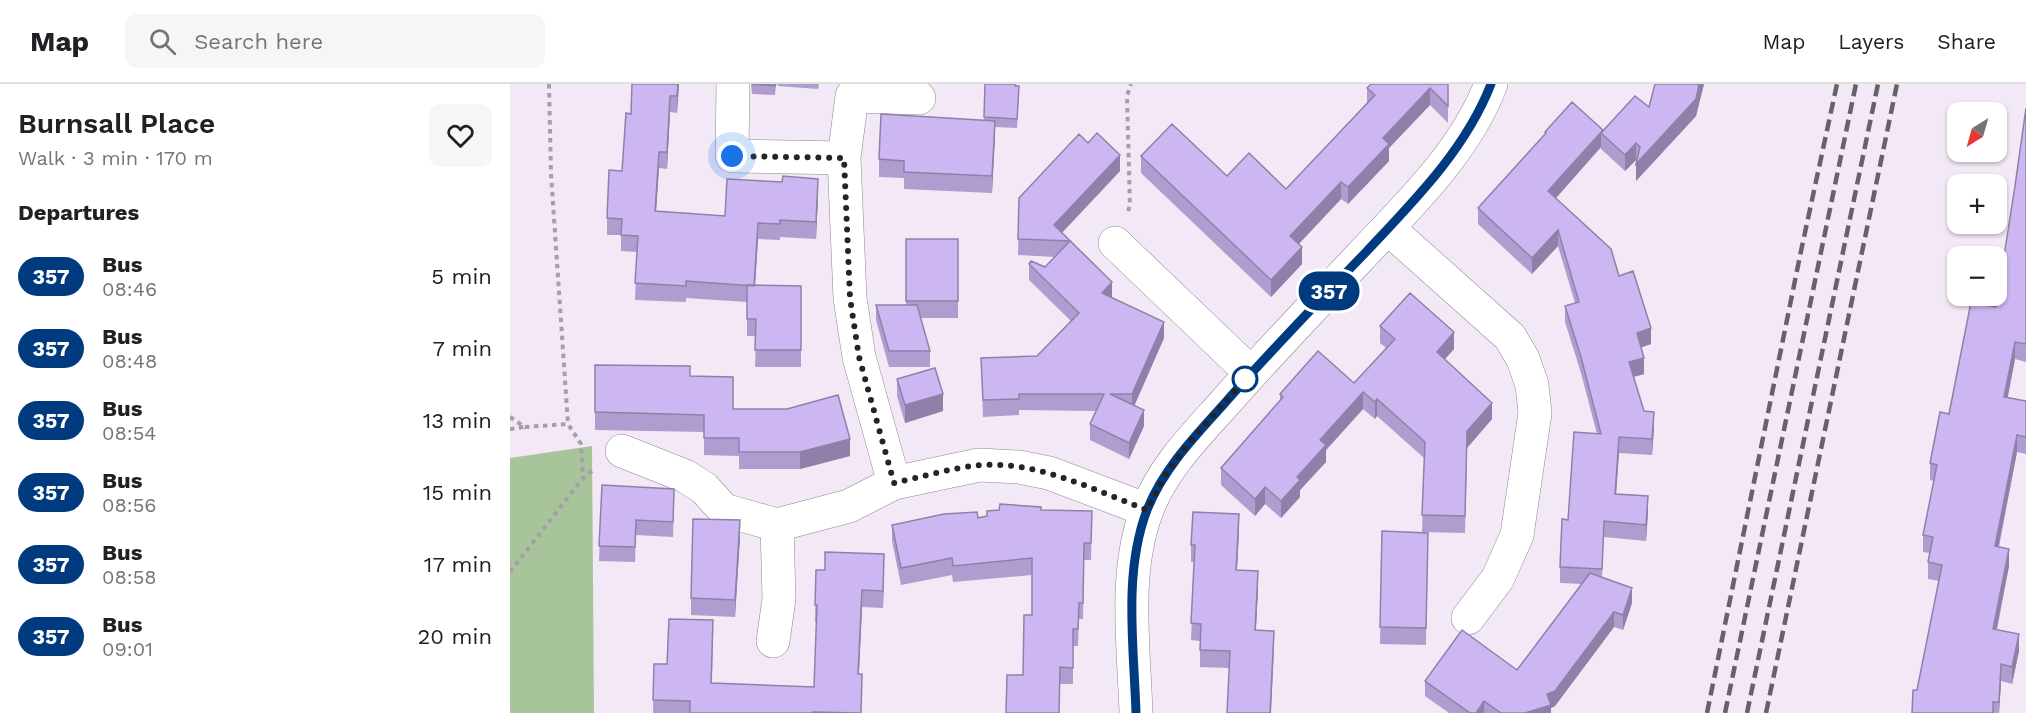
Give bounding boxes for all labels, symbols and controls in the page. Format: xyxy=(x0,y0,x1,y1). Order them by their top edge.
search box xyxy=(125,14,545,68)
text: Map xyxy=(30,25,89,58)
icon: search xyxy=(146,25,179,58)
text: Search here xyxy=(194,29,323,54)
text: Map xyxy=(1762,29,1805,54)
text: Layers xyxy=(1838,29,1904,54)
text: Share xyxy=(1937,29,1996,54)
north arrow xyxy=(1947,102,2007,162)
map controls xyxy=(1947,102,2007,306)
button: heart xyxy=(429,104,492,167)
text: Burnsall Place xyxy=(18,107,215,140)
your location xyxy=(717,141,747,171)
text: Walk · 3 min · 170 m xyxy=(18,146,213,170)
button: + xyxy=(1947,174,2007,234)
text: Departures xyxy=(18,200,139,225)
button: − xyxy=(1947,246,2007,306)
text: Bus xyxy=(102,252,142,277)
text: 357 xyxy=(33,264,69,289)
text: 5 min xyxy=(431,264,492,289)
line badge: 357 xyxy=(1294,272,1364,310)
text: 08:46 xyxy=(102,277,157,301)
text: 357 xyxy=(1311,279,1347,304)
text: Bus xyxy=(102,324,142,349)
text: 357 xyxy=(33,336,69,361)
text: 7 min xyxy=(432,336,492,361)
text: 08:48 xyxy=(102,349,157,373)
unlabelled marker xyxy=(1232,366,1258,392)
text: Bus xyxy=(102,396,142,421)
text: 357 xyxy=(33,408,69,433)
text: 13 min xyxy=(423,408,492,433)
text: 08:54 xyxy=(102,421,157,445)
text: Bus xyxy=(102,468,142,493)
text: 357 xyxy=(33,480,69,505)
text: 15 min xyxy=(423,480,492,505)
text: 08:56 xyxy=(102,493,156,517)
text: Bus xyxy=(102,540,142,565)
text: 357 xyxy=(33,552,69,577)
text: 17 min xyxy=(424,552,492,577)
text: 08:58 xyxy=(102,565,157,589)
text: Bus xyxy=(102,612,142,637)
text: 357 xyxy=(33,624,69,649)
text: 20 min xyxy=(418,624,492,649)
text: 09:01 xyxy=(102,637,153,661)

